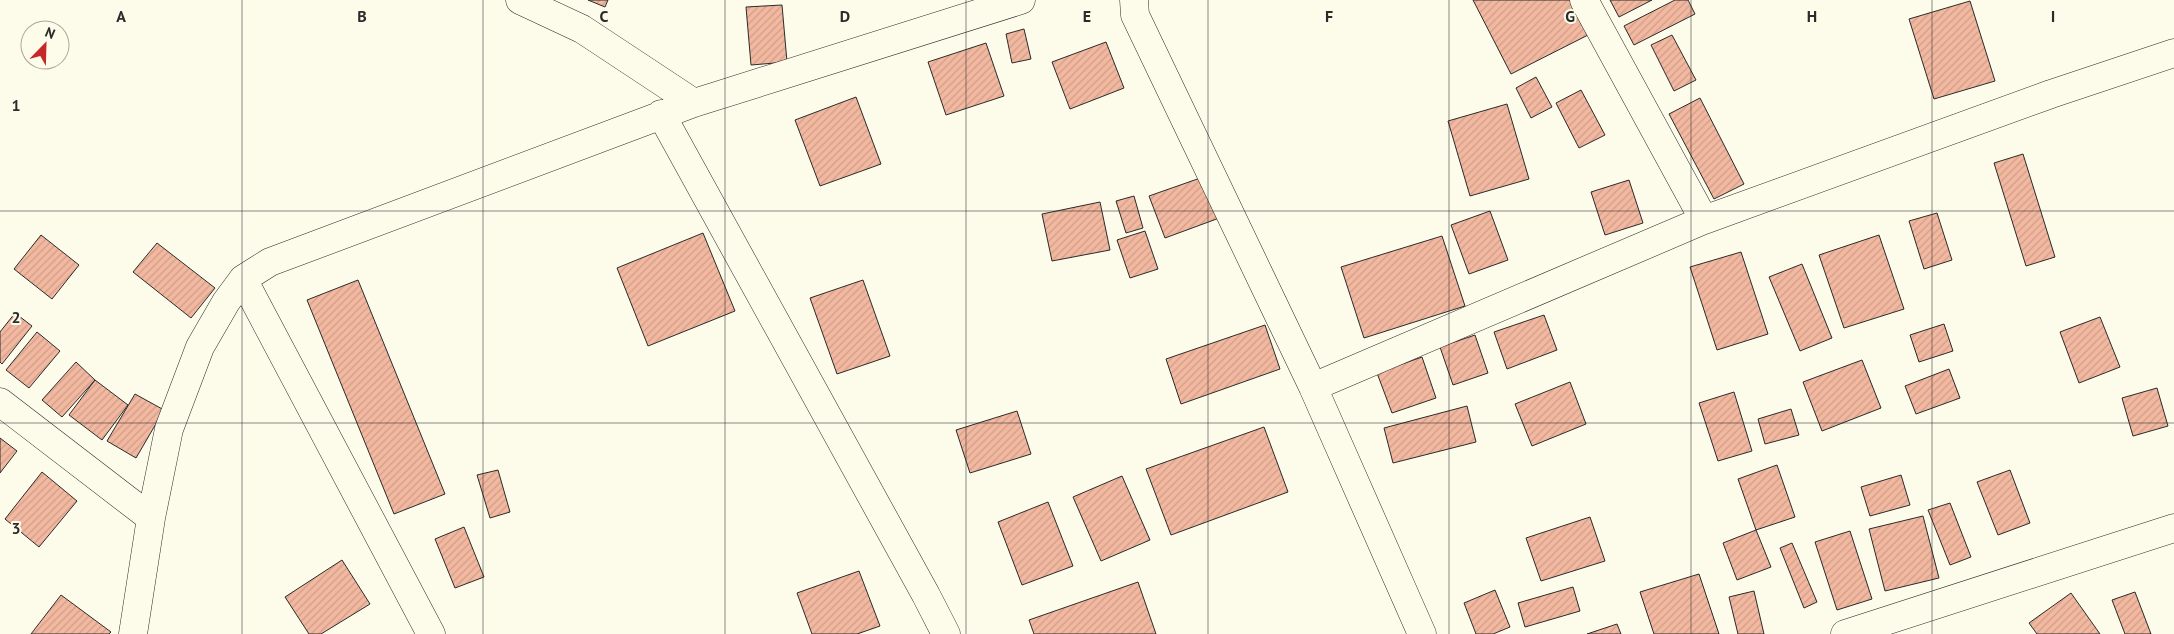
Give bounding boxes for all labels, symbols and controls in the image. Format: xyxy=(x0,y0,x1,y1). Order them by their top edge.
text: A xyxy=(116,6,126,26)
text: B xyxy=(357,6,367,26)
text: C xyxy=(600,6,609,26)
text: D xyxy=(840,6,850,26)
text: E xyxy=(1083,6,1091,26)
text: F xyxy=(1325,6,1333,26)
text: G xyxy=(1565,6,1575,26)
text: H xyxy=(1807,6,1817,26)
text: I xyxy=(2051,6,2055,26)
north arrow xyxy=(20,20,70,70)
text: N xyxy=(42,23,58,43)
text: 1 xyxy=(11,95,21,115)
text: 2 xyxy=(11,307,21,327)
text: 3 xyxy=(11,518,21,538)

